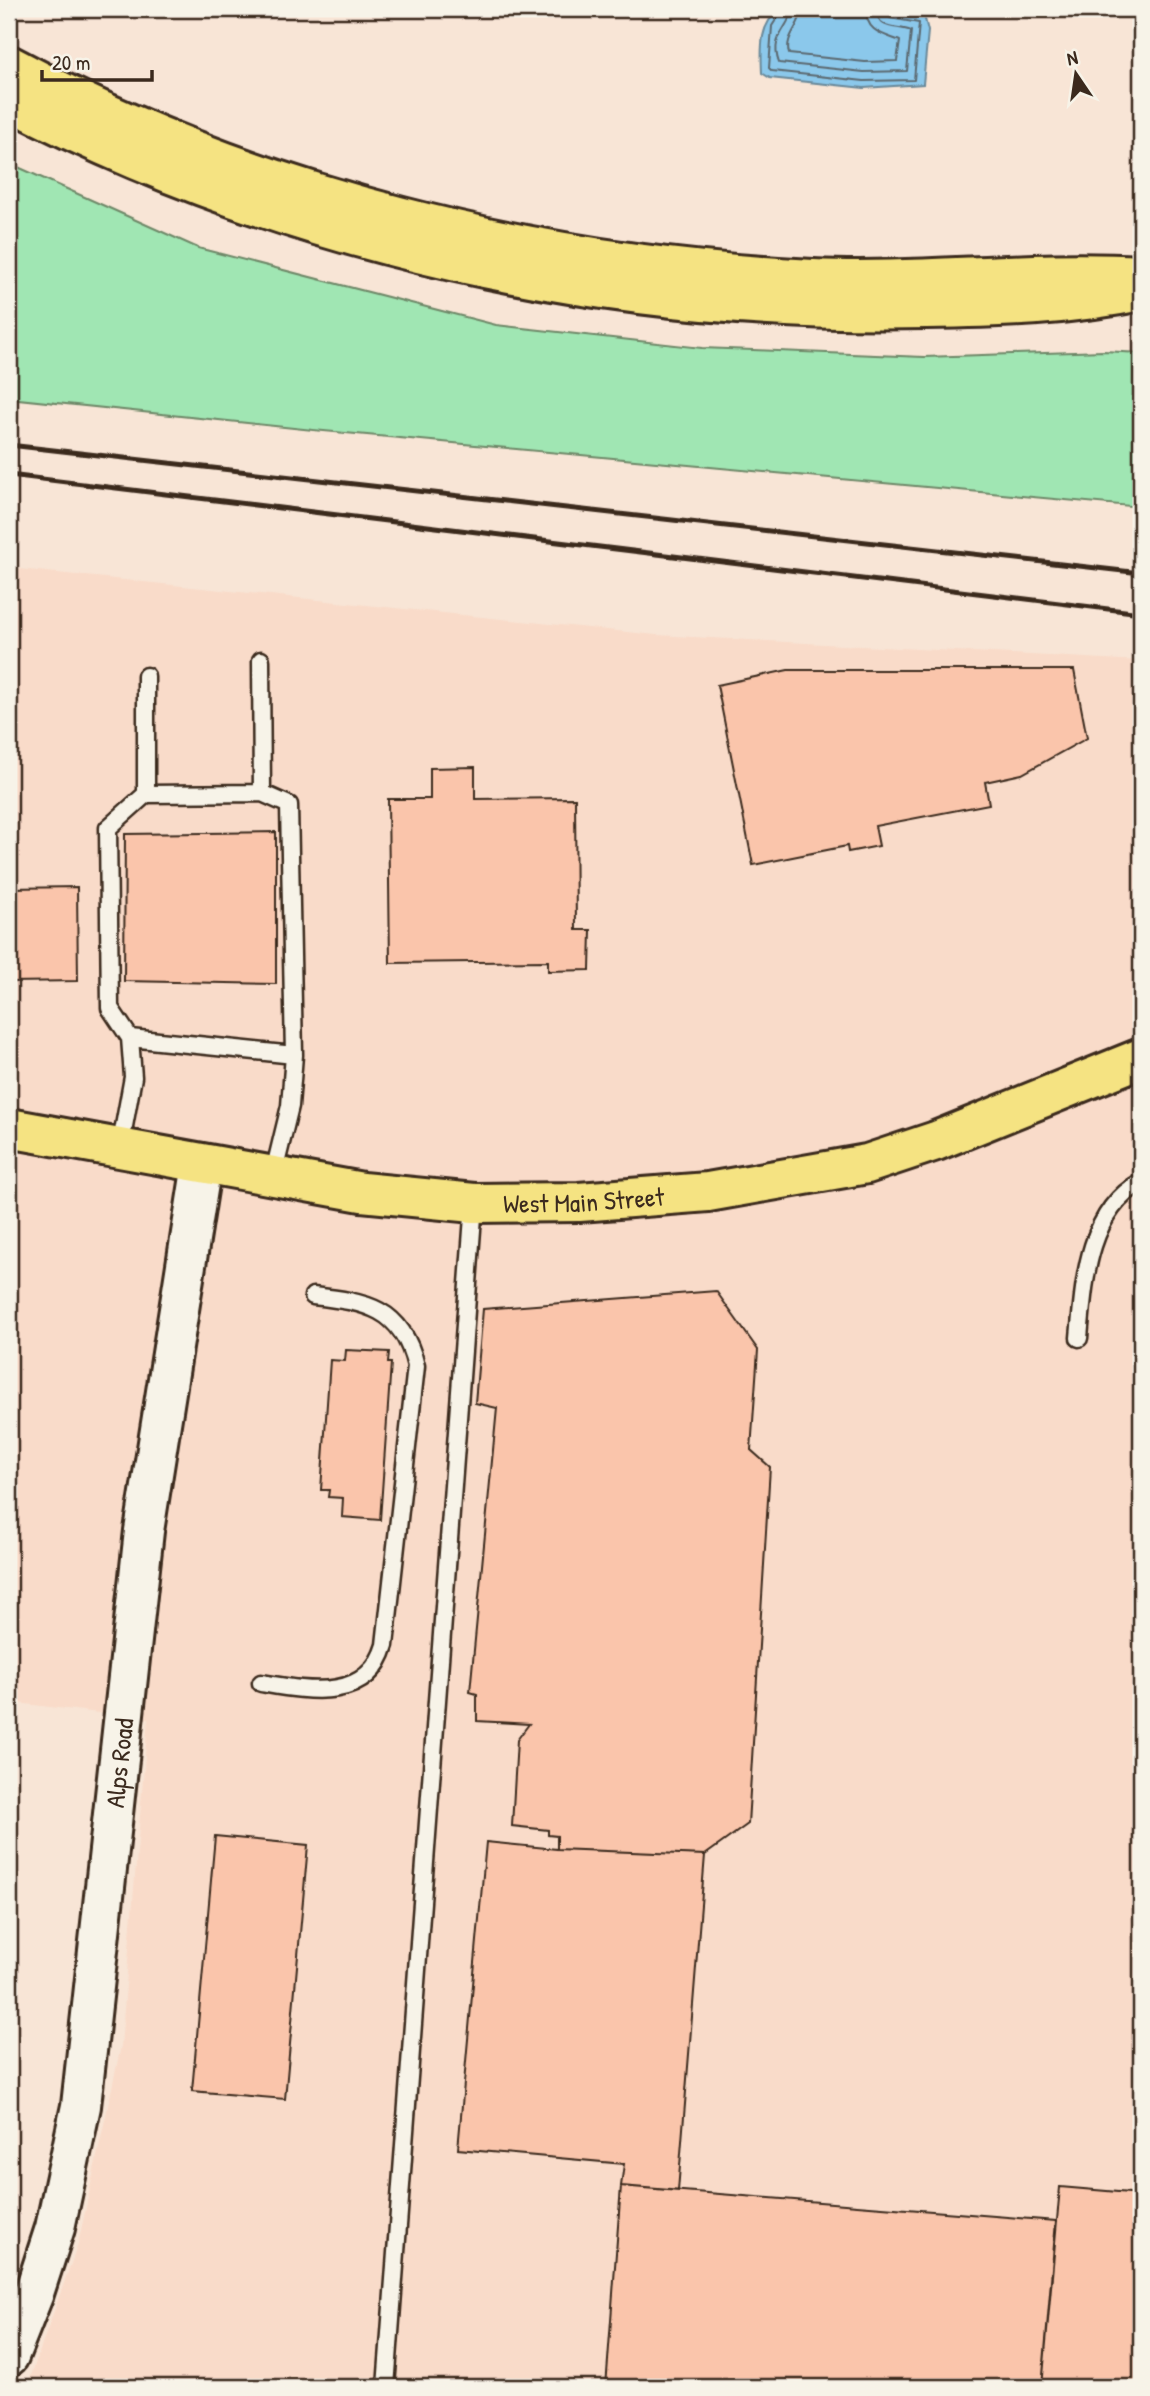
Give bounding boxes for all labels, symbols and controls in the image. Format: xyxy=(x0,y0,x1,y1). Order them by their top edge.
scale bar xyxy=(42,38,152,82)
north arrow xyxy=(1042,38,1112,108)
text: N xyxy=(1064,44,1080,71)
text: 20 m xyxy=(52,48,90,77)
street label: West Main Street xyxy=(503,1178,666,1220)
street label: Alps Road xyxy=(96,1717,141,1809)

